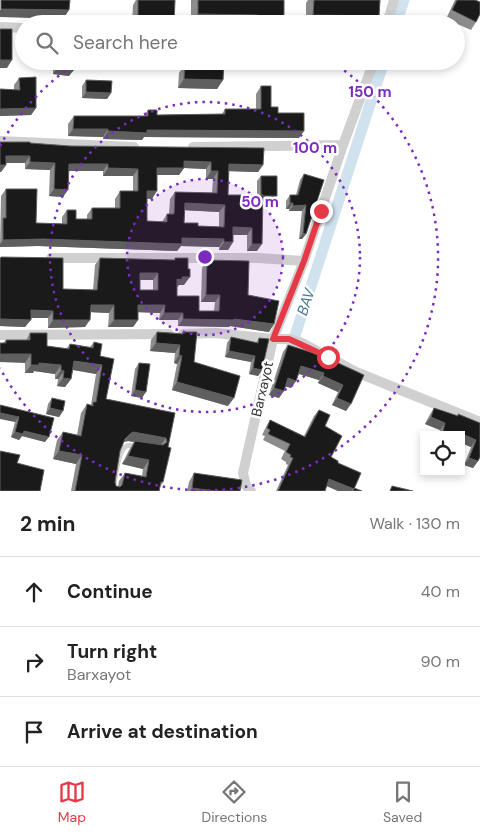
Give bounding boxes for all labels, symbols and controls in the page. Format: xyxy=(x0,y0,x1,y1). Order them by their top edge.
search box xyxy=(15,15,465,70)
icon: search xyxy=(33,29,61,57)
text: Search here xyxy=(73,30,178,55)
text: 150 m xyxy=(349,82,392,102)
text: 100 m xyxy=(293,138,337,158)
text: 50 m xyxy=(241,192,279,212)
route end xyxy=(310,200,333,223)
centre of rings xyxy=(196,248,214,266)
water label: BAV xyxy=(292,285,320,318)
route start xyxy=(317,346,340,369)
street label: Barxayot xyxy=(247,360,277,418)
map controls xyxy=(420,431,465,476)
button: locate xyxy=(420,431,465,476)
text: 2 min xyxy=(20,510,76,538)
text: Walk · 130 m xyxy=(369,513,460,534)
icon: ahead xyxy=(20,578,48,606)
text: Continue xyxy=(67,579,153,604)
text: 40 m xyxy=(421,581,460,602)
text: Turn right xyxy=(67,639,157,664)
icon: right xyxy=(20,648,48,676)
text: 90 m xyxy=(420,651,460,672)
text: Barxayot xyxy=(67,664,131,685)
icon: arrive xyxy=(20,718,48,746)
text: Arrive at destination xyxy=(67,719,258,744)
tab: Map xyxy=(58,778,86,826)
tab: Directions xyxy=(202,778,267,826)
tab: Saved xyxy=(383,778,422,826)

